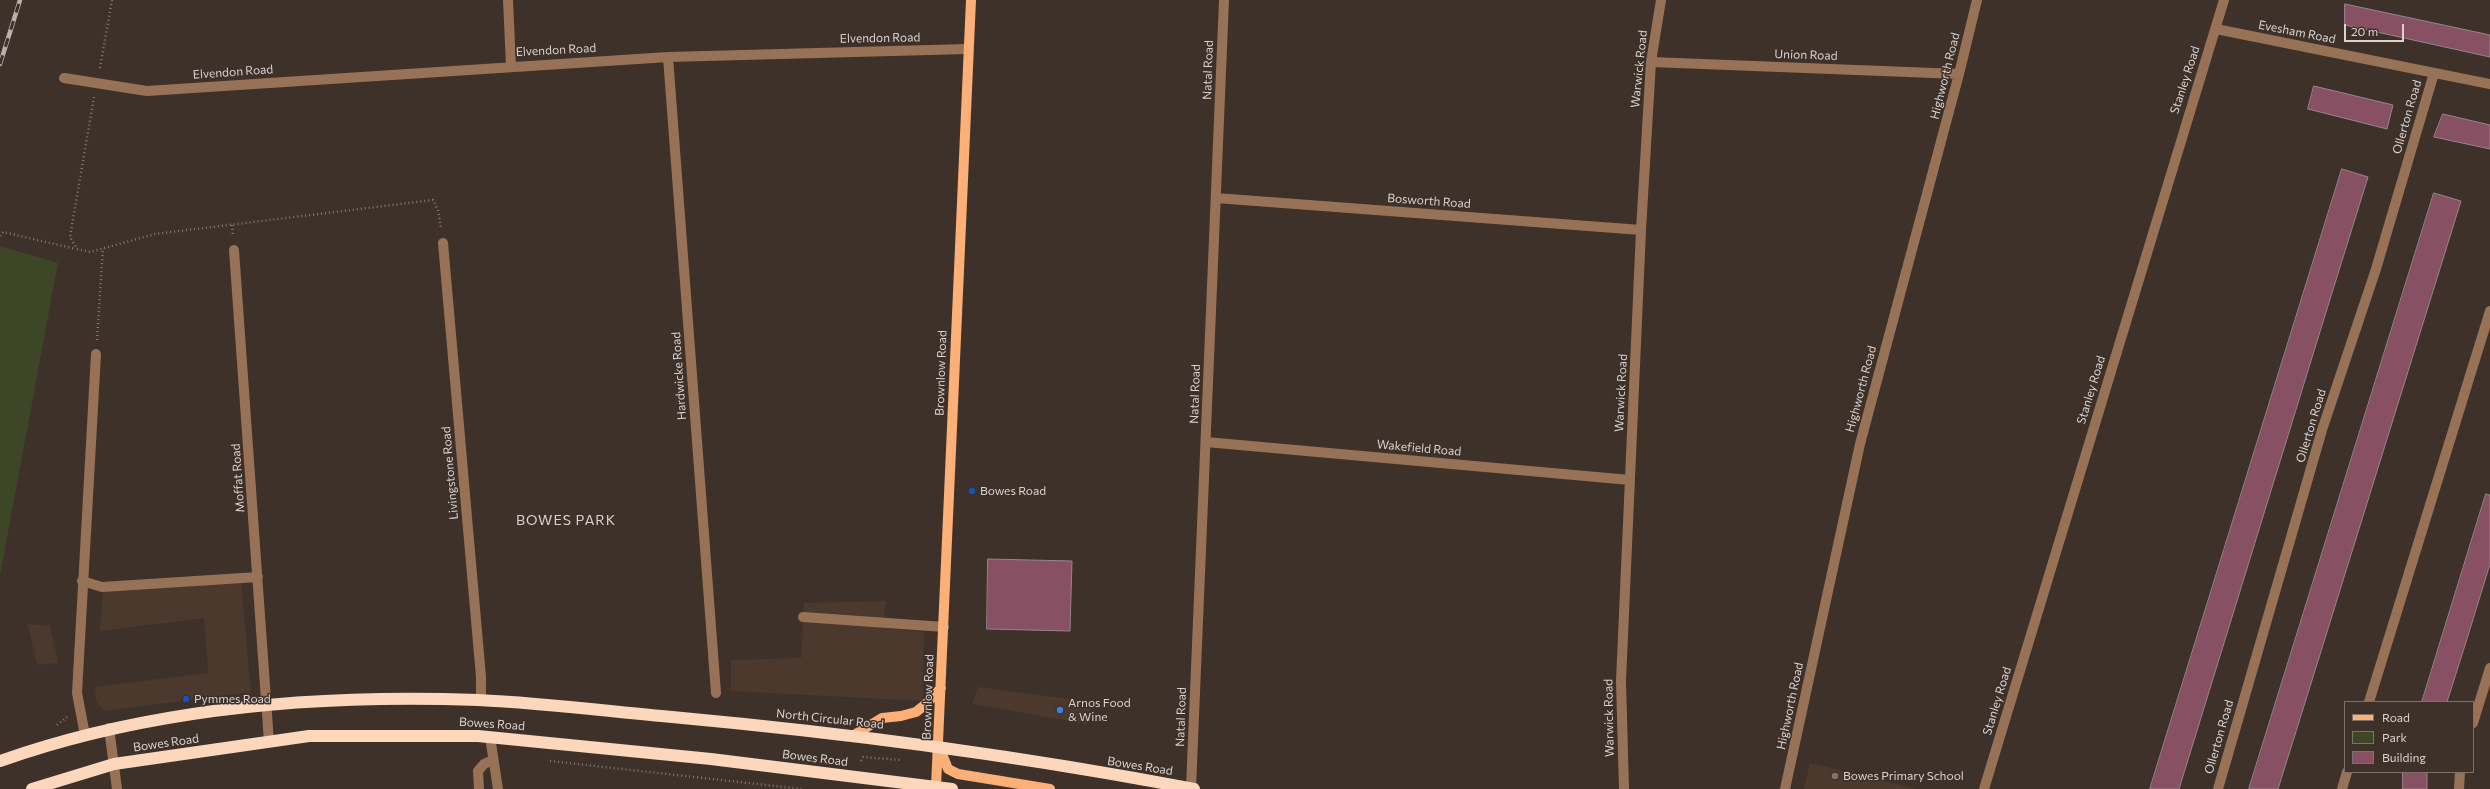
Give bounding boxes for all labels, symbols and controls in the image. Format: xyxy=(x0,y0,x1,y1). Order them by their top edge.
scale bar xyxy=(2346,16,2406,42)
street label: Evesham Road xyxy=(2257,17,2337,47)
text: 20 m xyxy=(2351,24,2378,38)
street label: Warwick Road xyxy=(1628,29,1650,109)
street label: Elvendon Road xyxy=(840,30,920,46)
street label: Highworth Road xyxy=(1927,31,1963,121)
street label: Natal Road xyxy=(1200,40,1216,100)
street label: Elvendon Road xyxy=(515,41,597,59)
street label: Stanley Road xyxy=(2167,44,2203,116)
street label: Union Road xyxy=(1774,47,1838,63)
street label: Elvendon Road xyxy=(192,62,274,82)
street label: Ollerton Road xyxy=(2390,78,2424,156)
street label: Bosworth Road xyxy=(1387,191,1471,211)
street label: Brownlow Road xyxy=(932,330,950,416)
street label: Hardwicke Road xyxy=(669,331,689,421)
street label: Highworth Road xyxy=(1843,344,1879,434)
street label: Warwick Road xyxy=(1612,354,1630,432)
street label: Stanley Road xyxy=(2074,354,2108,426)
street label: Natal Road xyxy=(1187,364,1203,424)
street label: Ollerton Road xyxy=(2293,387,2329,465)
street label: Livingstone Road xyxy=(439,426,461,520)
street label: Wakefield Road xyxy=(1376,437,1462,459)
street label: Moffat Road xyxy=(228,443,248,513)
place label: Bowes Road xyxy=(980,484,1046,498)
marker: Bowes Road xyxy=(967,486,977,496)
district label: BOWES PARK xyxy=(516,512,616,528)
street label: Brownlow Road xyxy=(919,654,937,740)
street label: Highworth Road xyxy=(1774,661,1806,751)
street label: Stanley Road xyxy=(1980,665,2014,737)
street label: Warwick Road xyxy=(1601,679,1617,757)
street label: Natal Road xyxy=(1173,687,1189,747)
place label: Pymmes Road xyxy=(194,692,271,706)
marker: Pymmes Road xyxy=(181,694,191,704)
place label: Arnos Food & Wine xyxy=(1068,696,1131,724)
street label: Ollerton Road xyxy=(2202,698,2236,776)
legend xyxy=(2344,701,2474,773)
marker: Arnos Food & Wine xyxy=(1055,705,1065,715)
street label: North Circular Road xyxy=(776,706,884,732)
text: Road xyxy=(2382,710,2410,724)
street label: Bowes Road xyxy=(458,715,526,733)
text: Park xyxy=(2382,730,2407,744)
street label: Bowes Road xyxy=(132,731,200,755)
street label: Bowes Road xyxy=(781,747,849,769)
text: Building xyxy=(2382,750,2426,764)
street label: Bowes Road xyxy=(1106,754,1174,778)
place label: Bowes Primary School xyxy=(1843,769,1964,783)
marker: Bowes Primary School xyxy=(1830,771,1840,781)

